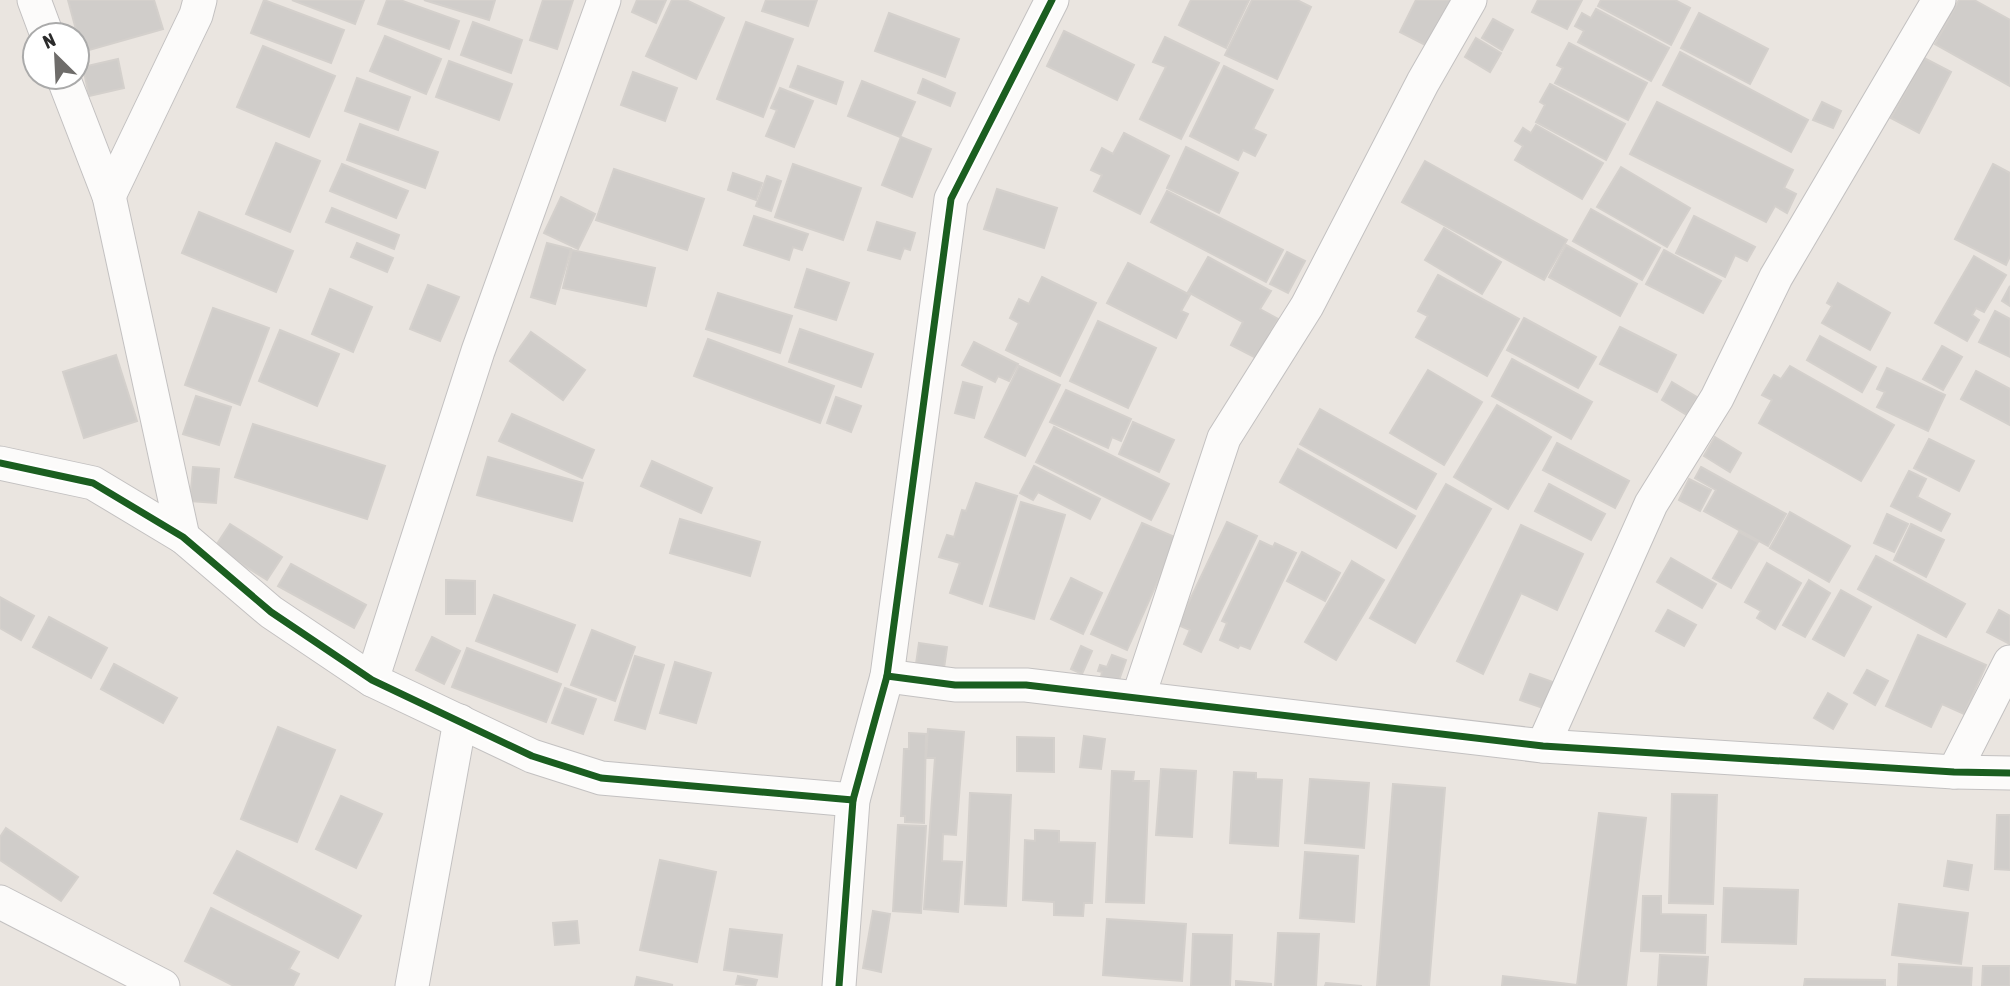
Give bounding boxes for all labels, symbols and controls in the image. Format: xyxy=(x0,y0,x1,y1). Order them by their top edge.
north arrow xyxy=(21,21,91,91)
text: N xyxy=(39,28,59,53)

